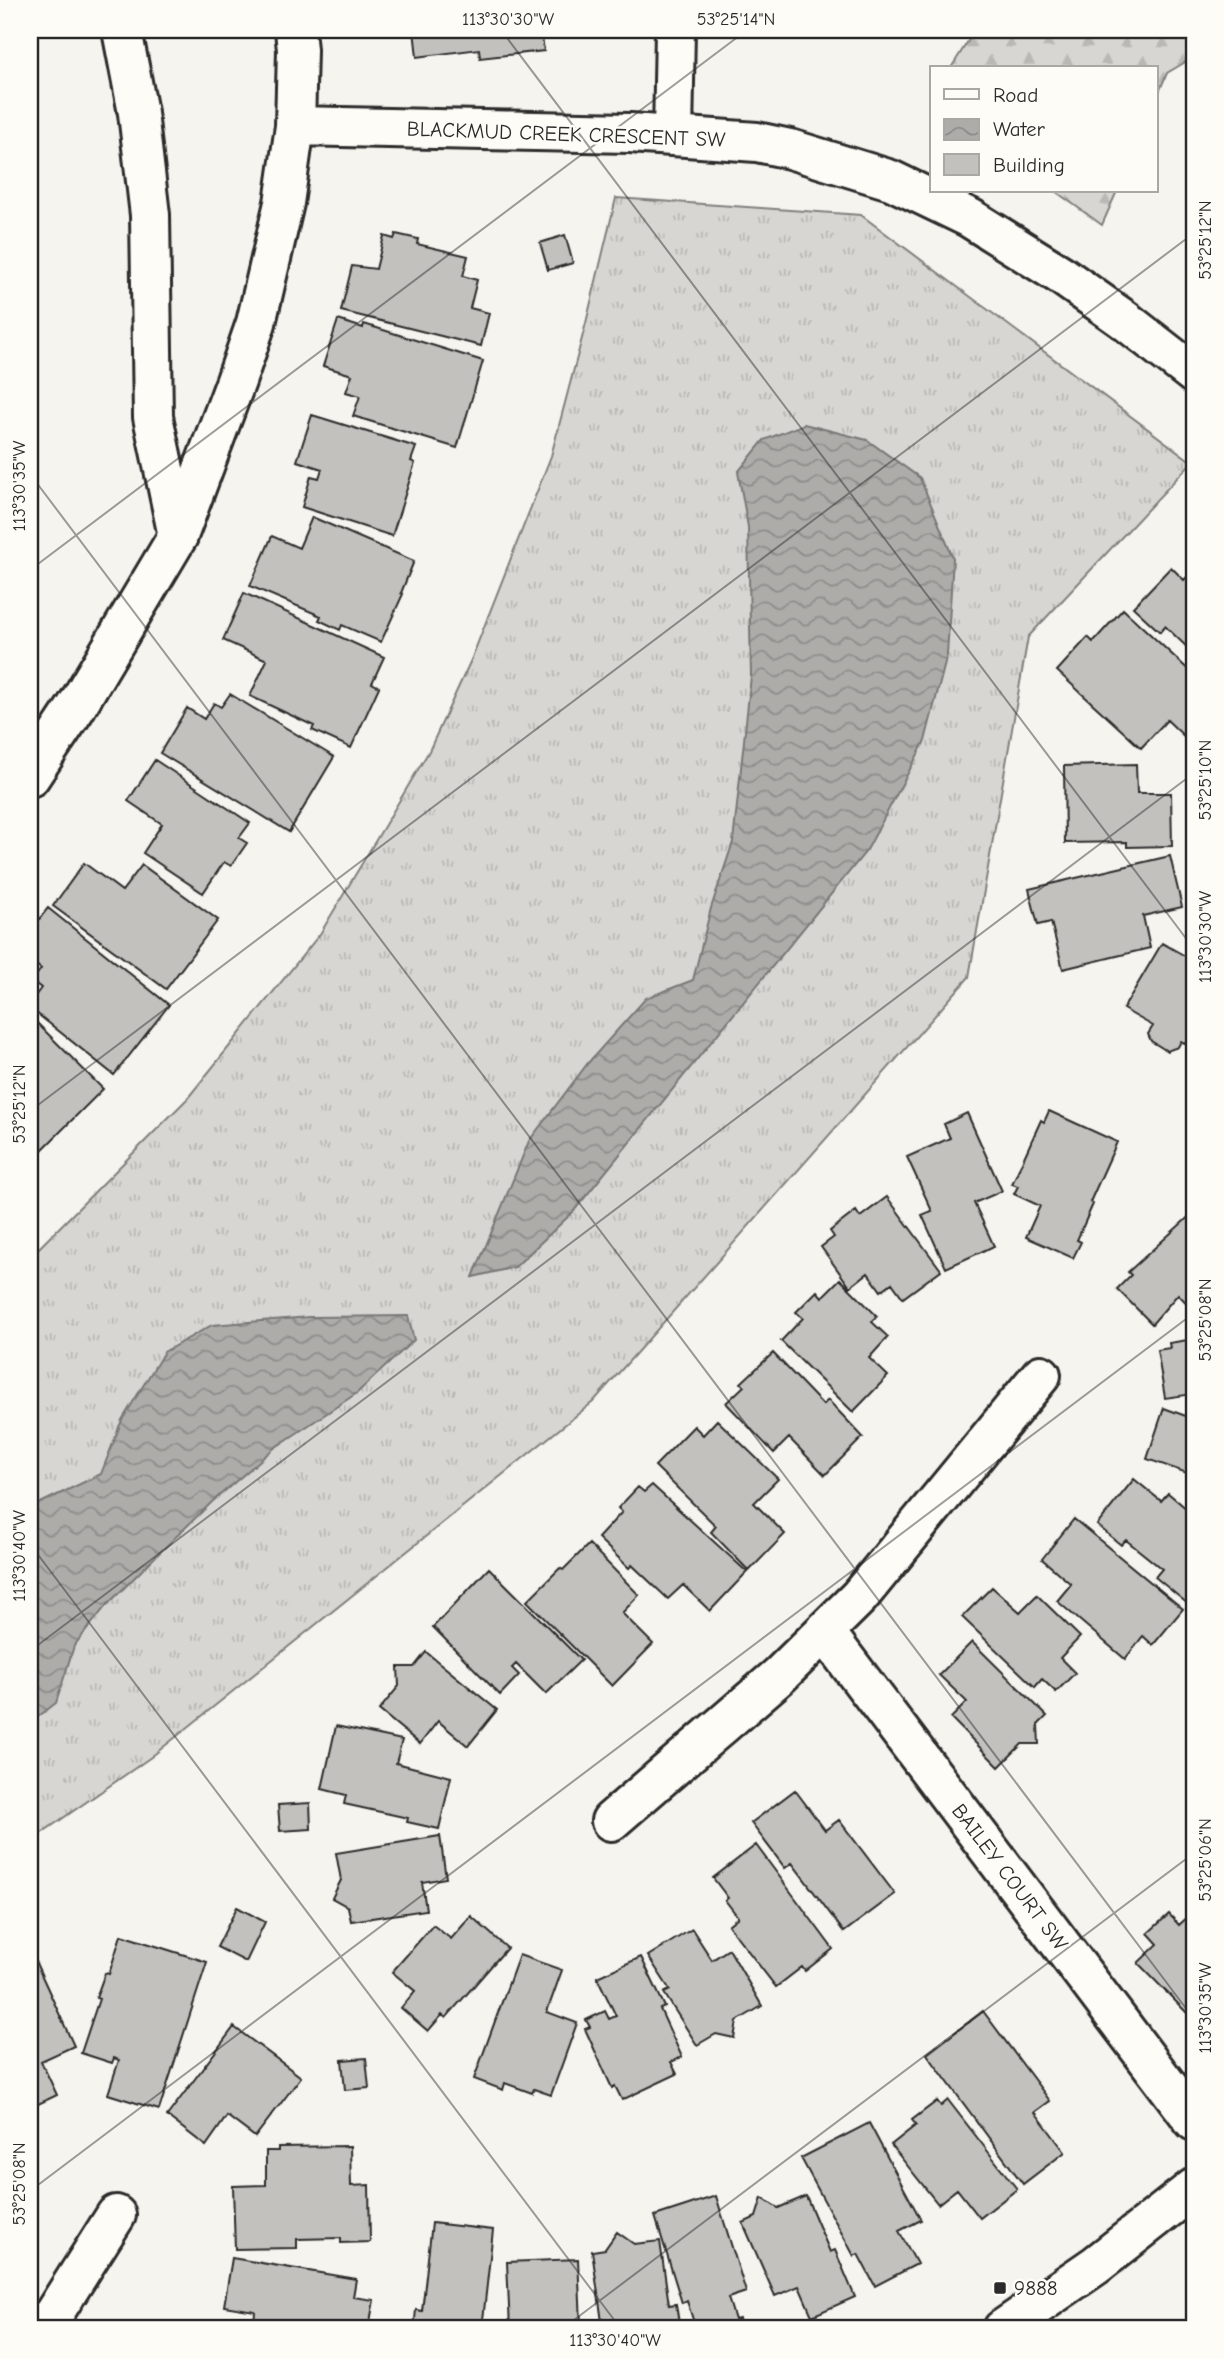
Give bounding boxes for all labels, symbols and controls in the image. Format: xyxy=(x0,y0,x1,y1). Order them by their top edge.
text: 113°30'30"W xyxy=(462,9,554,30)
text: 53°25'14"N xyxy=(697,9,775,30)
legend xyxy=(930,66,1158,192)
text: Road xyxy=(993,83,1038,107)
street label: BLACKMUD CREEK CRESCENT SW xyxy=(406,116,727,152)
text: Water xyxy=(993,117,1046,141)
text: Building xyxy=(993,153,1065,177)
text: 53°25'12"N xyxy=(1195,200,1216,280)
text: 113°30'35"W xyxy=(9,440,30,531)
text: 53°25'10"N xyxy=(1195,740,1216,820)
text: 113°30'30"W xyxy=(1195,891,1216,983)
text: 53°25'12"N xyxy=(9,1064,30,1144)
text: 53°25'08"N xyxy=(1195,1278,1216,1362)
text: 113°30'40"W xyxy=(9,1510,30,1602)
street label: BAILEY COURT SW xyxy=(947,1799,1073,1956)
text: 53°25'06"N xyxy=(1195,1818,1216,1902)
text: 113°30'35"W xyxy=(1195,1962,1216,2053)
text: 53°25'08"N xyxy=(9,2142,30,2226)
place label: 9888 xyxy=(1014,2276,1058,2300)
marker: 9888 xyxy=(992,2280,1008,2296)
text: 113°30'40"W xyxy=(569,2330,661,2351)

